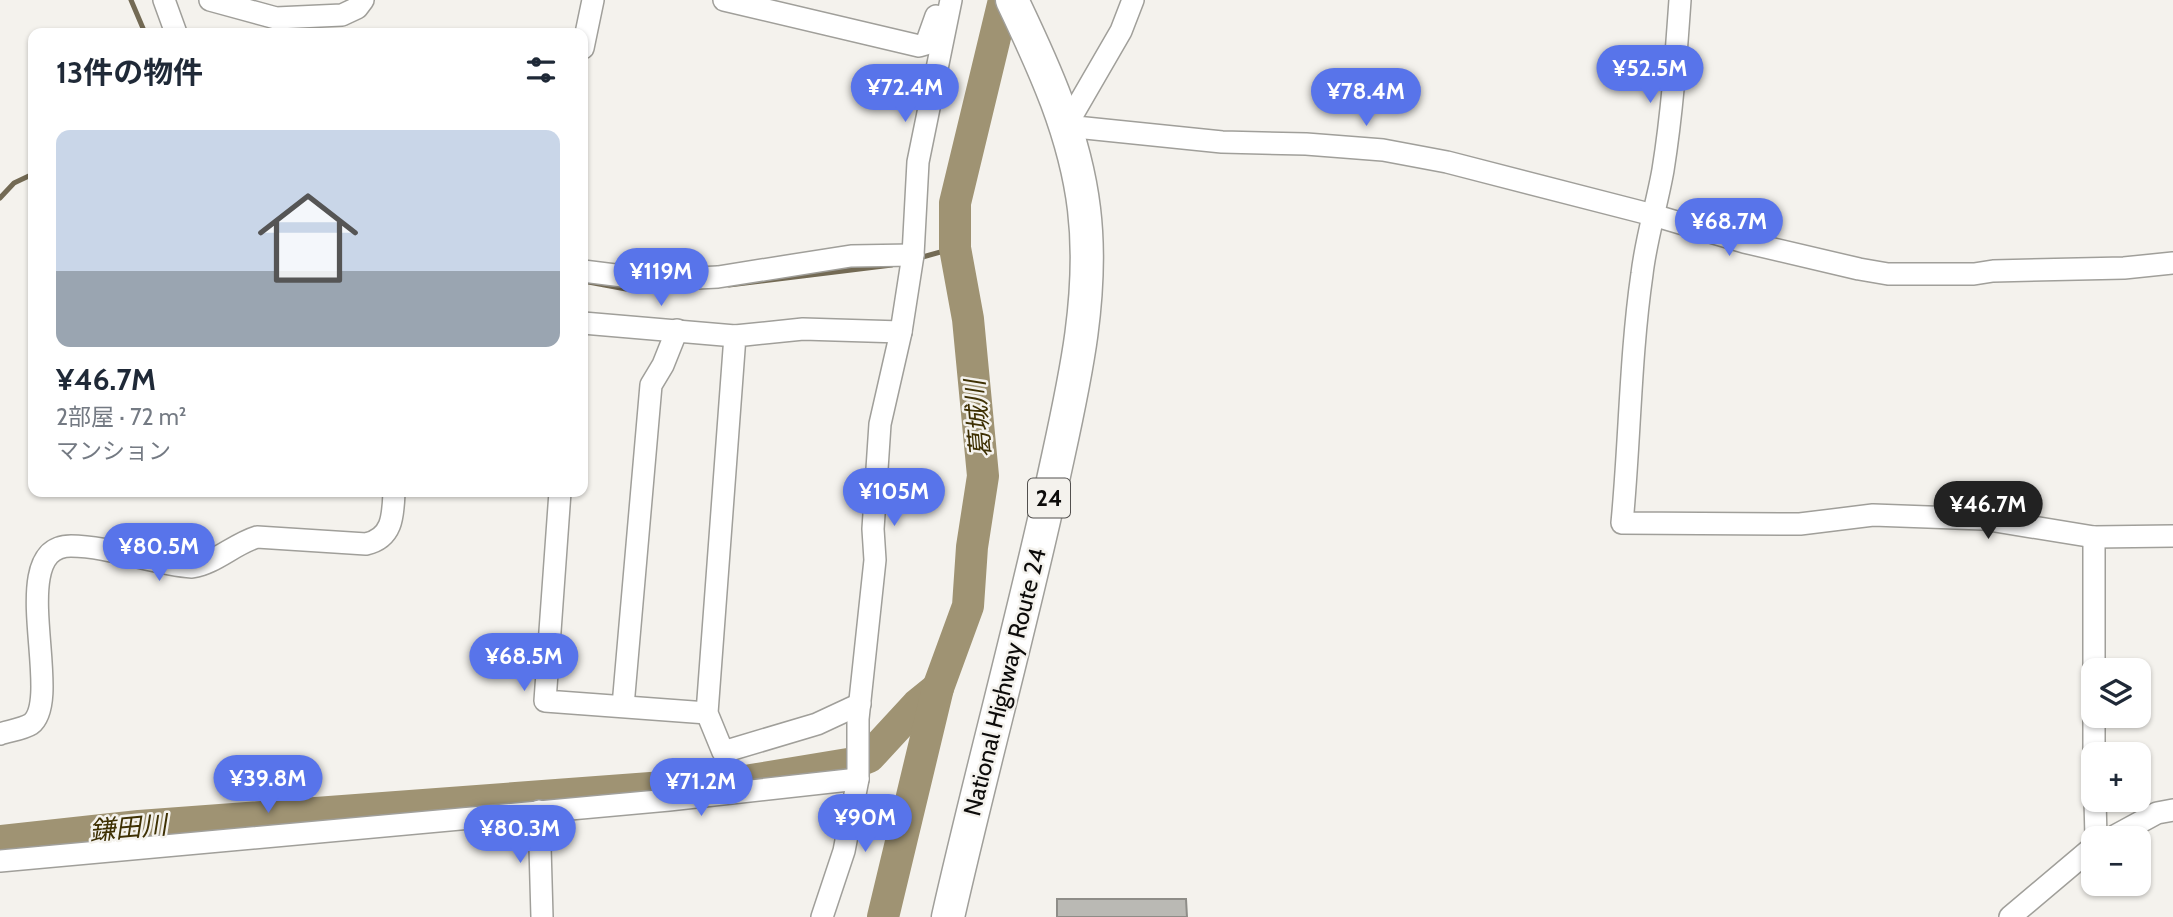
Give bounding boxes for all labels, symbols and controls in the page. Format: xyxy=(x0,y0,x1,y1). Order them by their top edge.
pin: ¥52.5M xyxy=(1593,46,1707,105)
icon: filters xyxy=(522,51,560,89)
text: 13件の物件 xyxy=(56,54,203,91)
text: ¥52.5M xyxy=(1612,54,1688,82)
pin: ¥72.4M xyxy=(848,64,962,124)
pin: ¥78.4M xyxy=(1309,68,1423,128)
text: ¥72.4M xyxy=(867,73,943,101)
text: ¥78.4M xyxy=(1327,77,1405,105)
icon: home xyxy=(245,175,371,301)
pin: ¥68.7M xyxy=(1672,198,1786,258)
text: ¥68.7M xyxy=(1691,207,1767,235)
pin: ¥119M xyxy=(612,248,710,308)
text: ¥119M xyxy=(630,257,692,285)
text: ¥46.7M xyxy=(56,361,156,398)
water label: 葛城川 xyxy=(958,376,997,459)
text: 2部屋 · 72 m² xyxy=(56,403,186,431)
text: マンション xyxy=(56,437,171,465)
pin: ¥105M xyxy=(845,468,943,528)
text: ¥105M xyxy=(859,477,929,505)
road number: 24 xyxy=(1028,478,1070,518)
pin: ¥46.7M xyxy=(1931,482,2045,541)
text: ¥46.7M xyxy=(1950,490,2026,518)
pin: ¥80.5M xyxy=(102,524,216,583)
text: ¥80.5M xyxy=(119,532,199,560)
street label: National Highway Route 24 xyxy=(957,545,1052,819)
pin: ¥68.5M xyxy=(467,634,581,693)
text: ¥68.5M xyxy=(485,642,563,670)
map controls xyxy=(2081,658,2151,896)
button: layers xyxy=(2081,658,2151,728)
button: + xyxy=(2081,742,2151,812)
pin: ¥39.8M xyxy=(211,756,325,815)
pin: ¥71.2M xyxy=(644,758,758,818)
text: ¥39.8M xyxy=(230,764,306,792)
text: ¥71.2M xyxy=(666,767,736,795)
pin: ¥90M xyxy=(824,794,906,854)
text: ¥90M xyxy=(834,803,896,831)
pin: ¥80.3M xyxy=(463,806,577,865)
water label: 鎌田川 xyxy=(88,808,171,847)
text: ¥80.3M xyxy=(480,814,560,842)
button: − xyxy=(2081,826,2151,896)

